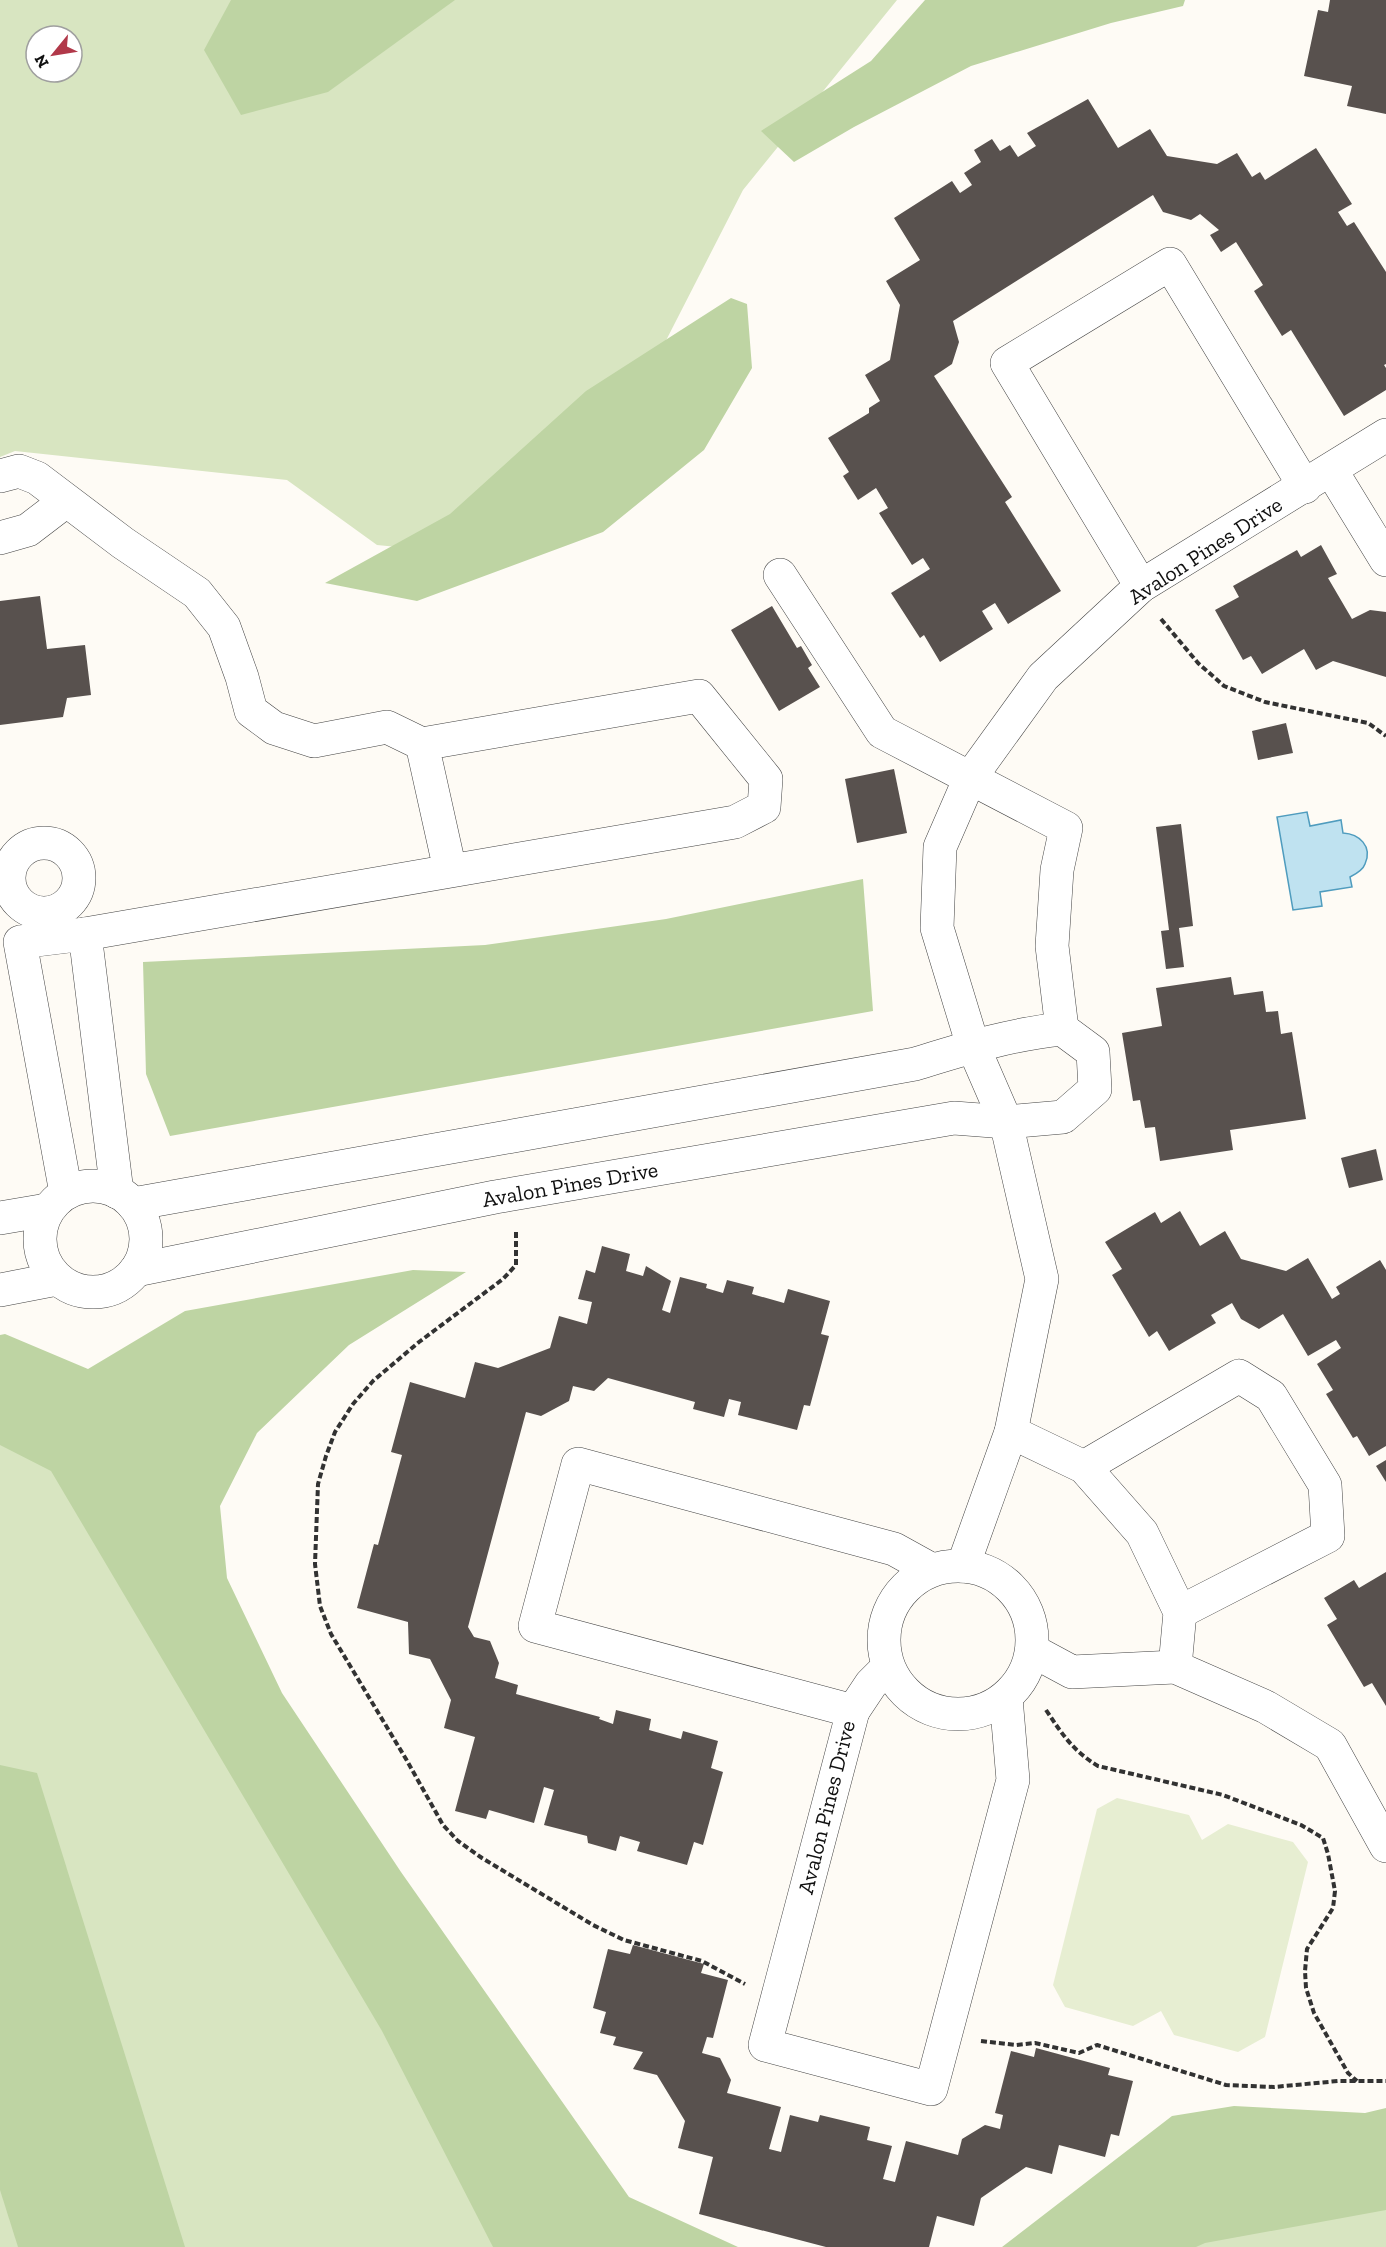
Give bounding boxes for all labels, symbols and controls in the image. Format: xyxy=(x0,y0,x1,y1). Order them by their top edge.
north arrow xyxy=(24,24,84,84)
text: N xyxy=(30,51,53,71)
street label: Avalon Pines Drive xyxy=(1123,491,1287,610)
street label: Avalon Pines Drive xyxy=(480,1156,660,1213)
street label: Avalon Pines Drive xyxy=(792,1718,861,1897)

